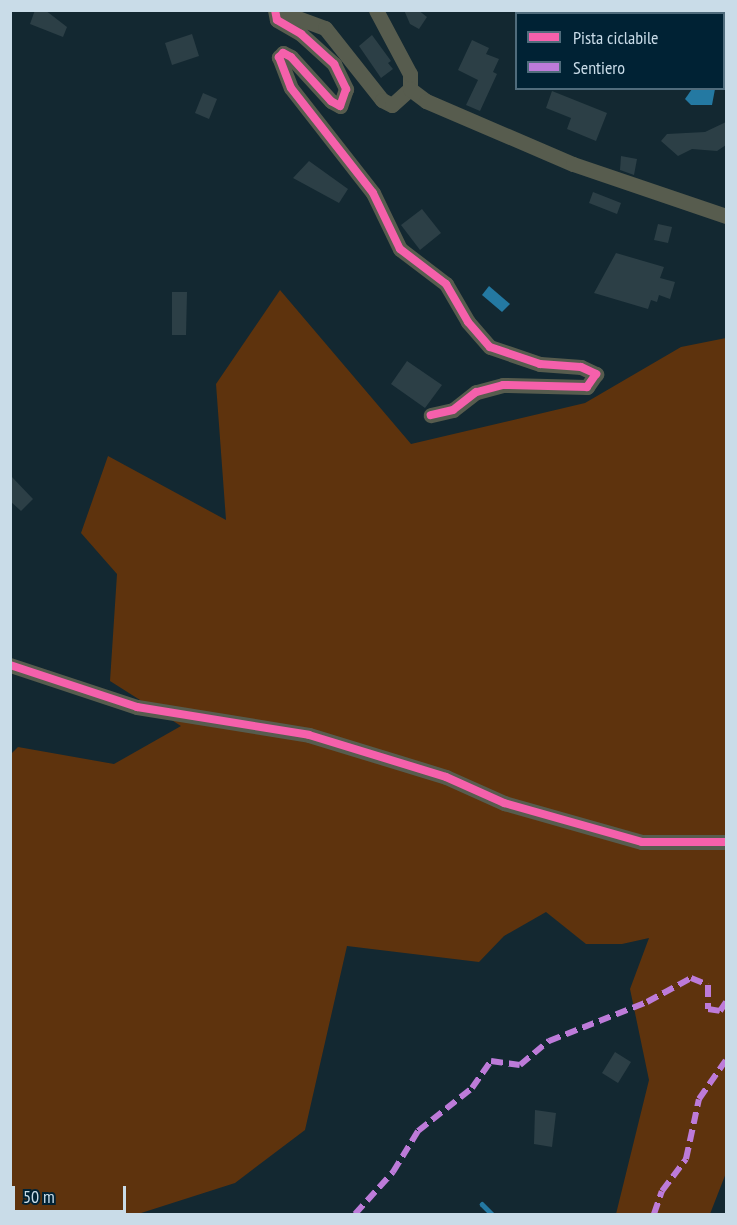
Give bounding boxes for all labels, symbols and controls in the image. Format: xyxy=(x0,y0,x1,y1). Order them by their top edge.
legend xyxy=(515,12,725,90)
text: Pista ciclabile xyxy=(573,26,659,49)
text: Sentiero xyxy=(573,56,625,79)
scale bar xyxy=(15,1174,129,1212)
text: 50 m xyxy=(23,1185,55,1208)

